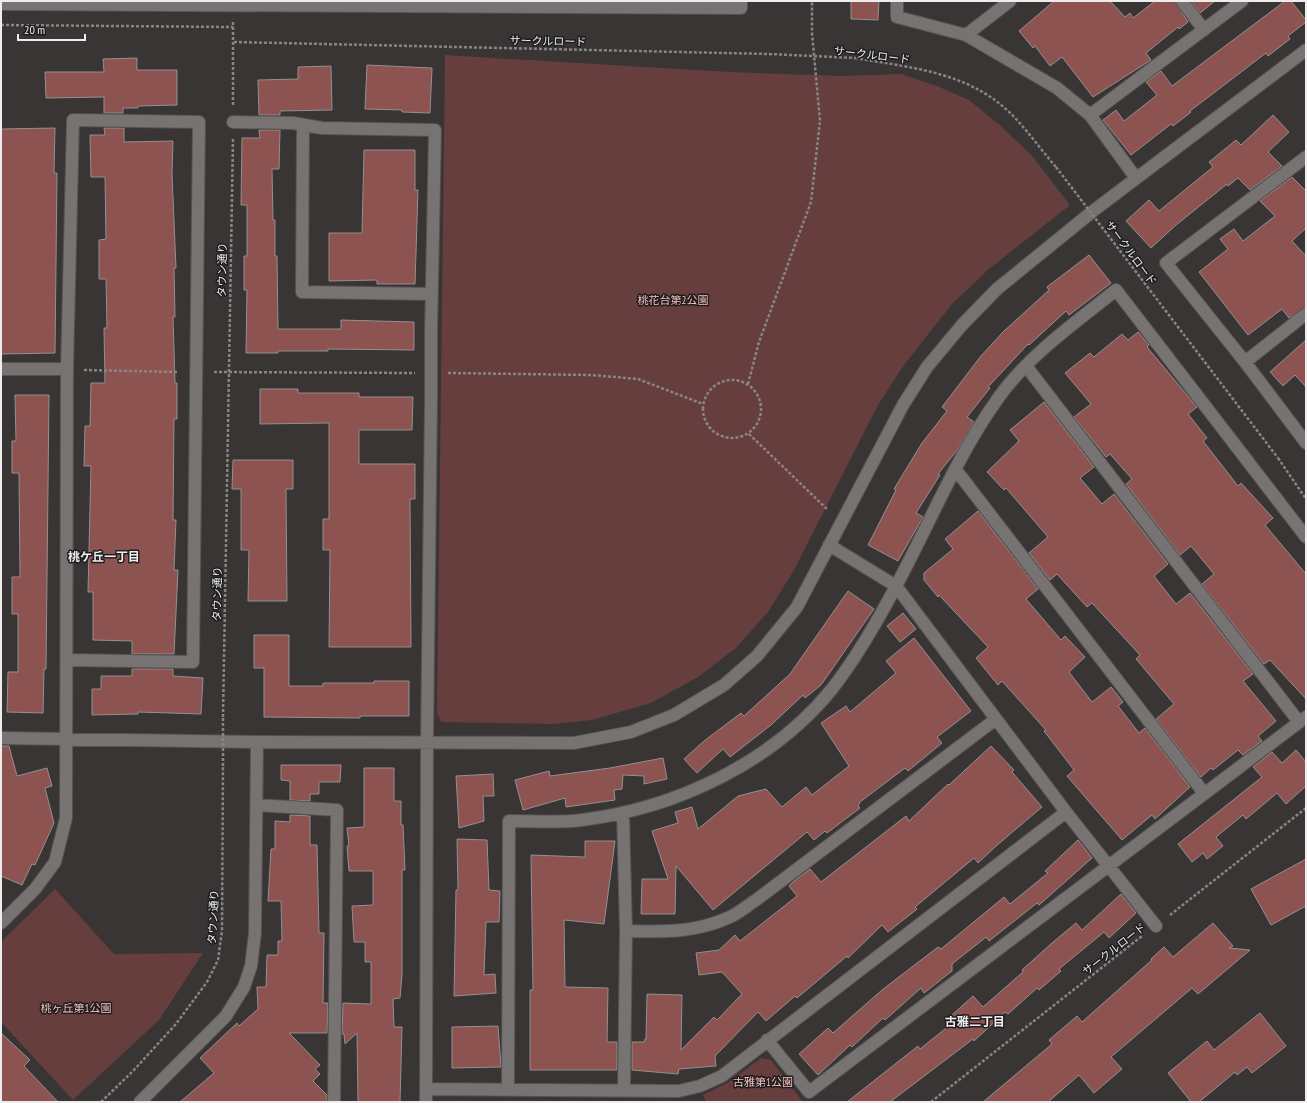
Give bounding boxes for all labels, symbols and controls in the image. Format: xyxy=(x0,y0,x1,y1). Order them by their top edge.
scale bar xyxy=(18,16,85,42)
text: 20 m xyxy=(24,22,45,37)
street label: サークルロード xyxy=(510,33,586,49)
street label: サークルロード xyxy=(833,43,911,67)
street label: サークルロード xyxy=(1102,218,1160,288)
street label: タウン通り xyxy=(215,242,229,298)
park label: 桃花台第2公園 xyxy=(638,293,708,307)
district label: 桃ケ丘一丁目 xyxy=(68,549,140,564)
street label: タウン通り xyxy=(210,566,224,622)
street label: タウン通り xyxy=(205,889,221,945)
street label: サークルロード xyxy=(1079,920,1149,978)
park label: 桃ヶ丘第1公園 xyxy=(41,1001,111,1015)
district label: 古雅二丁目 xyxy=(945,1014,1005,1029)
park label: 古雅第1公園 xyxy=(733,1075,793,1089)

